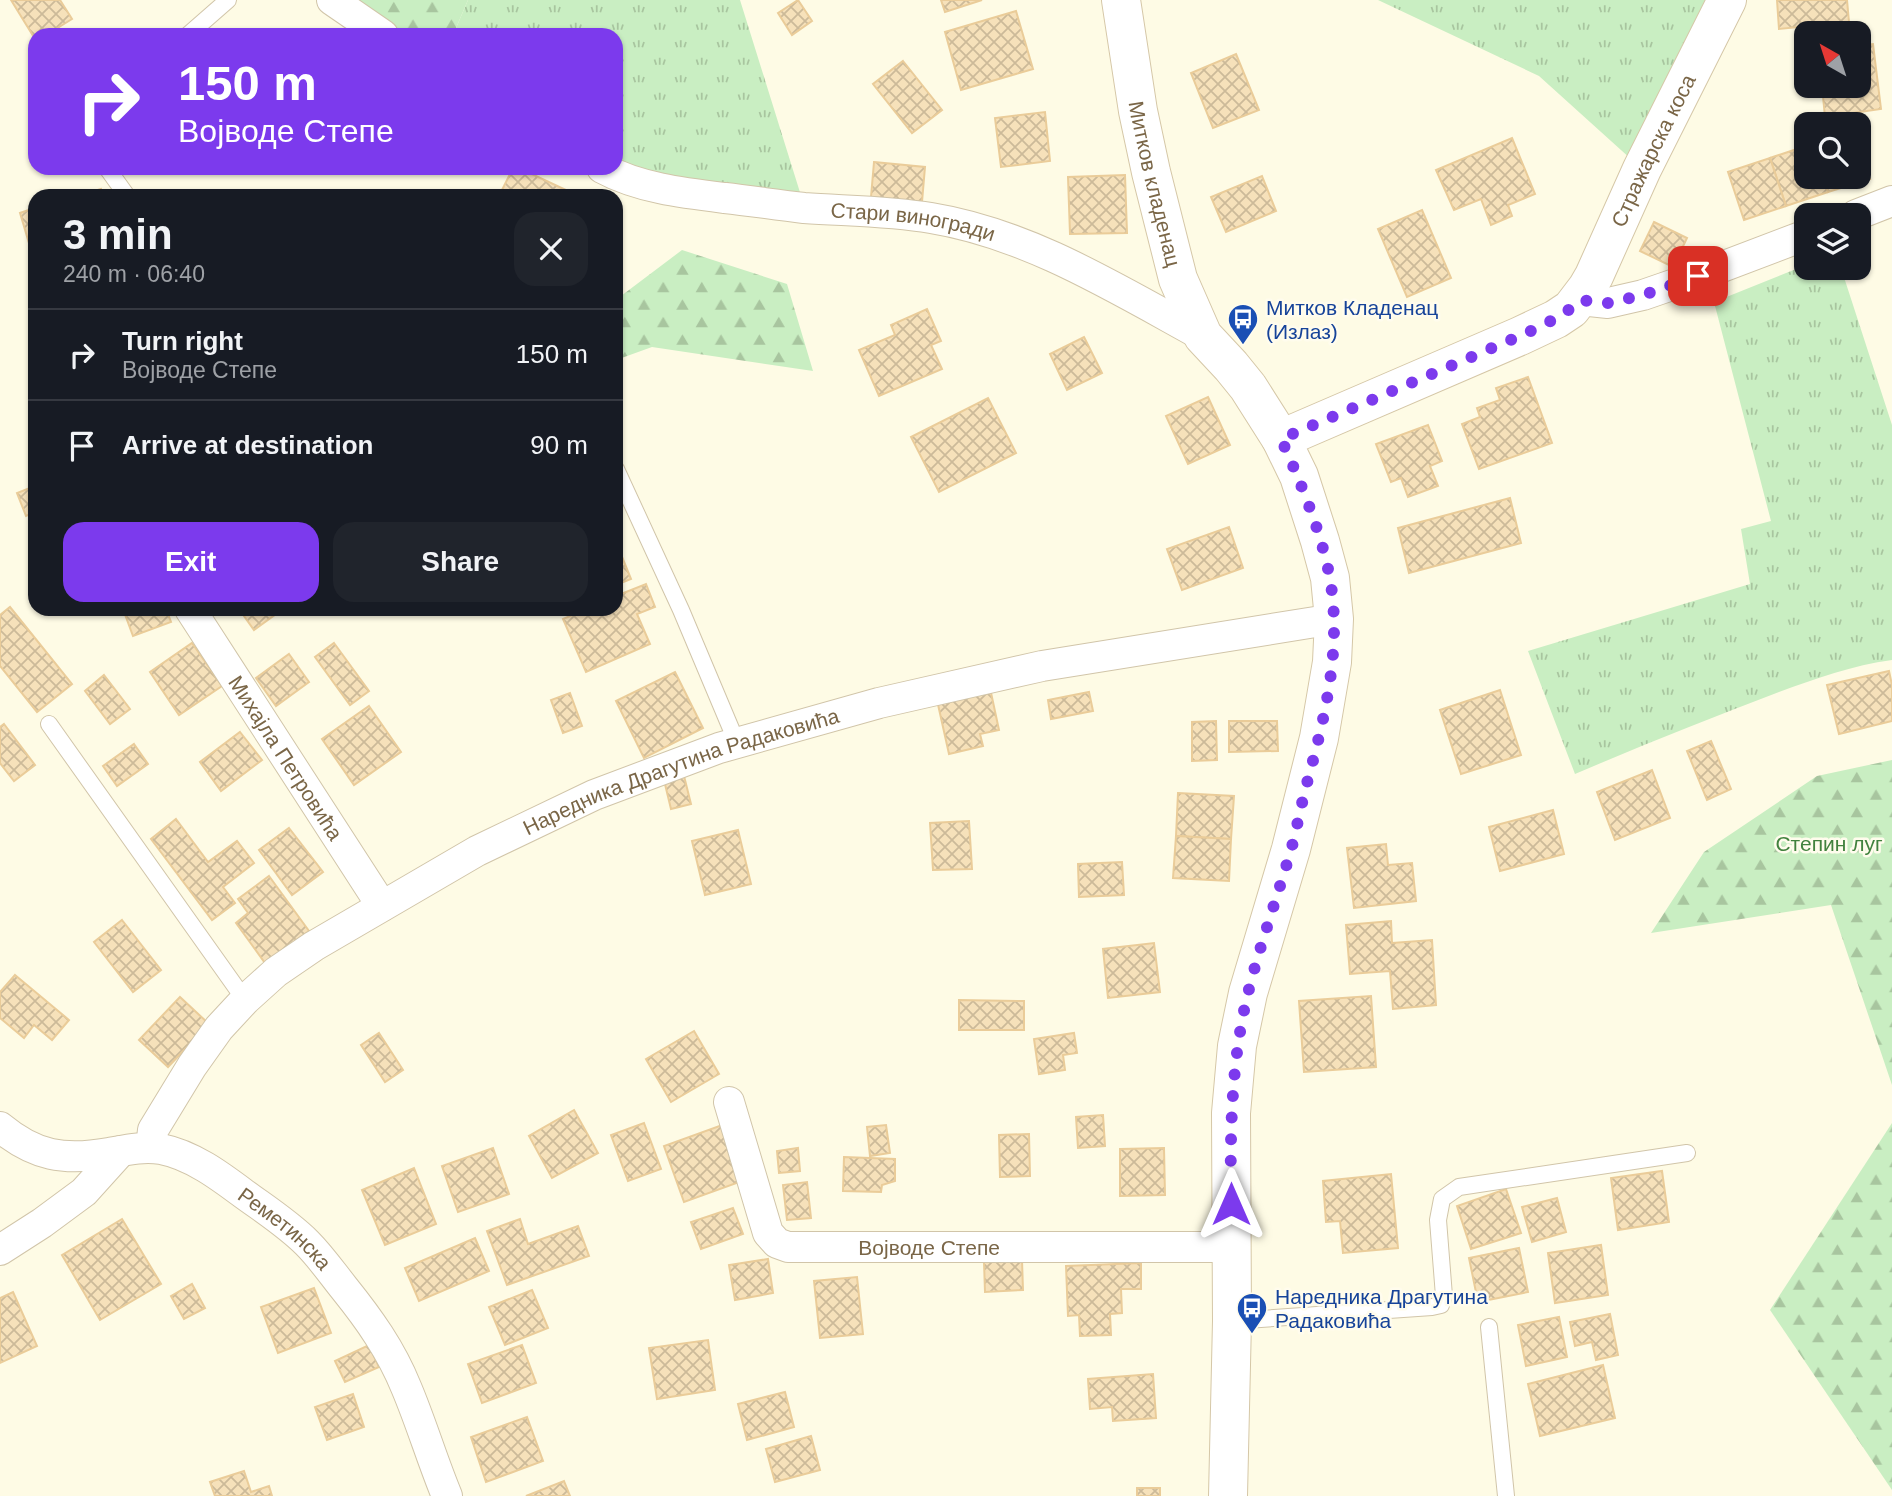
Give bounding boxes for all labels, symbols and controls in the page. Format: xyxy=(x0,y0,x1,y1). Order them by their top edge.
north arrow xyxy=(1794,21,1871,98)
map controls xyxy=(1794,21,1871,280)
icon: right xyxy=(63,56,154,147)
text: 150 m xyxy=(178,56,317,110)
street label: Стражарска коса xyxy=(1606,70,1699,230)
street label: Митков кладенац xyxy=(1125,99,1186,269)
button: search xyxy=(1794,112,1871,189)
text: Војводе Степе xyxy=(178,113,394,149)
street label: Стари виногради xyxy=(830,198,998,245)
button: layers xyxy=(1794,203,1871,280)
text: 3 min xyxy=(63,211,173,258)
button: close xyxy=(514,212,588,286)
pin xyxy=(1668,246,1728,306)
icon: arrive xyxy=(1679,257,1717,295)
text: 240 m · 06:40 xyxy=(63,261,205,287)
place label: Митков Кладенац (Излаз) xyxy=(1266,296,1438,343)
bus stop icon: Митков Кладенац (Излаз) xyxy=(1226,302,1260,346)
text: Turn right xyxy=(122,326,243,356)
icon: right xyxy=(63,336,101,374)
text: 150 m xyxy=(516,339,588,369)
text: Војводе Степе xyxy=(122,357,277,383)
icon: arrive xyxy=(63,427,101,465)
text: Arrive at destination xyxy=(122,430,373,460)
text: 90 m xyxy=(530,430,588,460)
button: Exit xyxy=(63,522,319,602)
button: Share xyxy=(333,522,588,602)
street label: Михајла Петровића xyxy=(225,671,348,844)
street label: Наредника Драгутина Радаковића xyxy=(519,703,842,839)
park label: Степин луг xyxy=(1775,832,1883,855)
position arrow xyxy=(1194,1167,1268,1241)
street label: Реметинска xyxy=(234,1183,337,1274)
street label: Војводе Степе xyxy=(858,1236,1000,1259)
place label: Наредника Драгутина Радаковића xyxy=(1275,1285,1488,1332)
bus stop icon: Наредника Драгутина Радаковића xyxy=(1235,1291,1269,1335)

